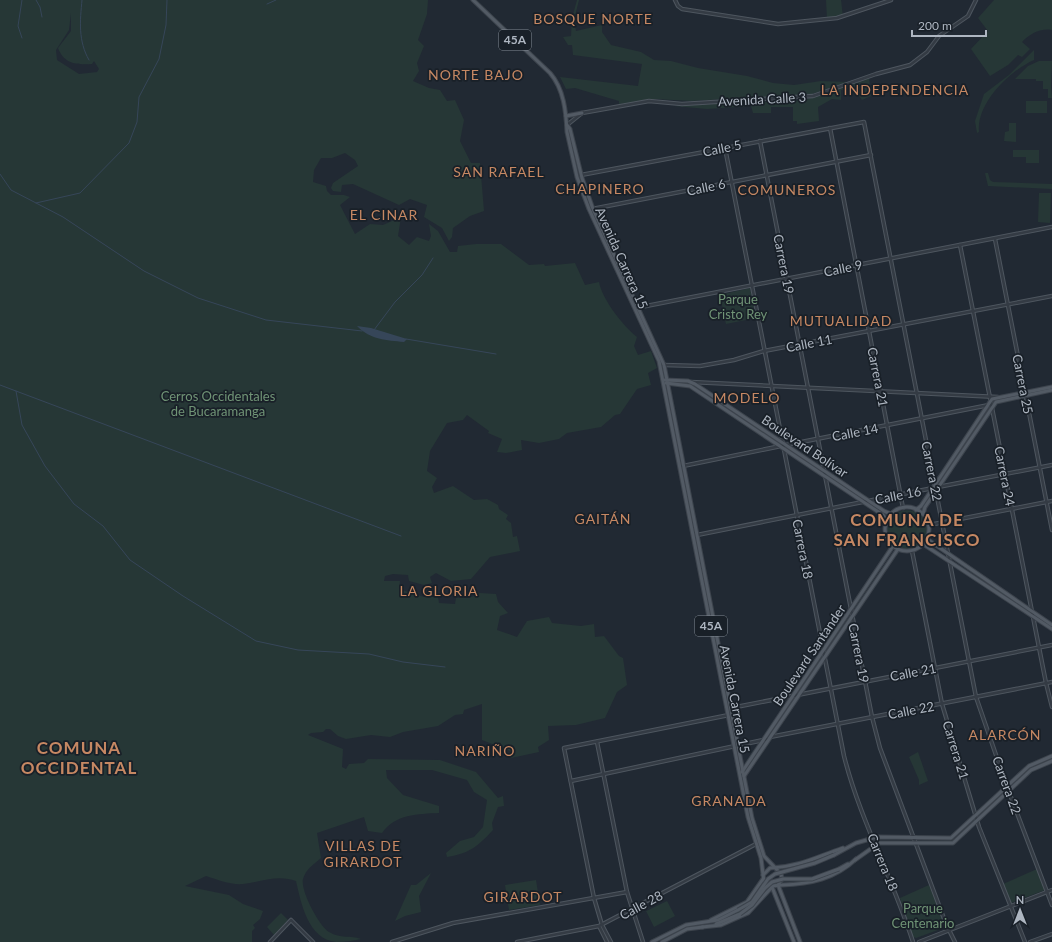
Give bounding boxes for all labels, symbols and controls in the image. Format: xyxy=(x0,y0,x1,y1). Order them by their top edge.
district label: BOSQUE NORTE xyxy=(533,10,653,27)
scale bar xyxy=(912,12,986,38)
text: 200 m xyxy=(918,18,952,33)
road number: 45A xyxy=(499,30,531,50)
district label: NORTE BAJO xyxy=(428,66,524,83)
district label: LA INDEPENDENCIA xyxy=(821,81,969,98)
street label: Avenida Calle 3 xyxy=(718,89,806,109)
street label: Calle 5 xyxy=(701,136,743,160)
district label: SAN RAFAEL xyxy=(453,163,545,180)
street label: Calle 6 xyxy=(685,175,727,199)
district label: CHAPINERO xyxy=(555,180,645,197)
district label: COMUNEROS xyxy=(738,181,836,198)
street label: Avenida Carrera 15 xyxy=(592,205,652,311)
district label: EL CINAR xyxy=(350,206,418,223)
street label: Carrera 19 xyxy=(770,233,798,295)
street label: Calle 9 xyxy=(822,256,864,280)
park label: Parque Cristo Rey xyxy=(709,291,768,322)
district label: MUTUALIDAD xyxy=(790,312,892,329)
street label: Calle 11 xyxy=(785,331,833,355)
street label: Carrera 21 xyxy=(864,346,892,408)
street label: Carrera 25 xyxy=(1009,353,1037,415)
park label: Cerros Occidentales de Bucaramanga xyxy=(161,388,276,419)
district label: MODELO xyxy=(714,389,780,406)
street label: Boulevard Bolívar xyxy=(759,411,851,481)
street label: Calle 14 xyxy=(831,420,880,444)
street label: Carrera 22 xyxy=(918,440,946,502)
street label: Carrera 24 xyxy=(991,445,1019,508)
street label: Calle 16 xyxy=(874,483,922,507)
district label: COMUNA DE SAN FRANCISCO xyxy=(834,509,980,550)
district label: GAITÁN xyxy=(575,510,632,527)
street label: Carrera 18 xyxy=(789,518,817,580)
district label: LA GLORIA xyxy=(399,582,479,599)
street label: Boulevard Santander xyxy=(769,601,849,709)
road number: 45A xyxy=(695,616,727,636)
street label: Carrera 19 xyxy=(845,622,873,684)
street label: Avenida Carrera 15 xyxy=(717,644,753,754)
street label: Calle 21 xyxy=(889,660,937,684)
street label: Calle 22 xyxy=(887,698,935,722)
street label: Carrera 21 xyxy=(939,719,973,781)
district label: ALARCÓN xyxy=(969,726,1041,743)
district label: COMUNA OCCIDENTAL xyxy=(21,737,137,778)
district label: NARIÑO xyxy=(455,742,515,759)
street label: Carrera 22 xyxy=(989,754,1025,816)
district label: GRANADA xyxy=(691,792,767,809)
street label: Carrera 18 xyxy=(864,831,902,893)
district label: VILLAS DE GIRARDOT xyxy=(324,837,402,870)
street label: Calle 28 xyxy=(617,887,665,923)
district label: GIRARDOT xyxy=(484,888,562,905)
north arrow xyxy=(1000,890,1040,930)
text: N xyxy=(1016,893,1024,906)
park label: Parque Centenario xyxy=(891,900,955,931)

